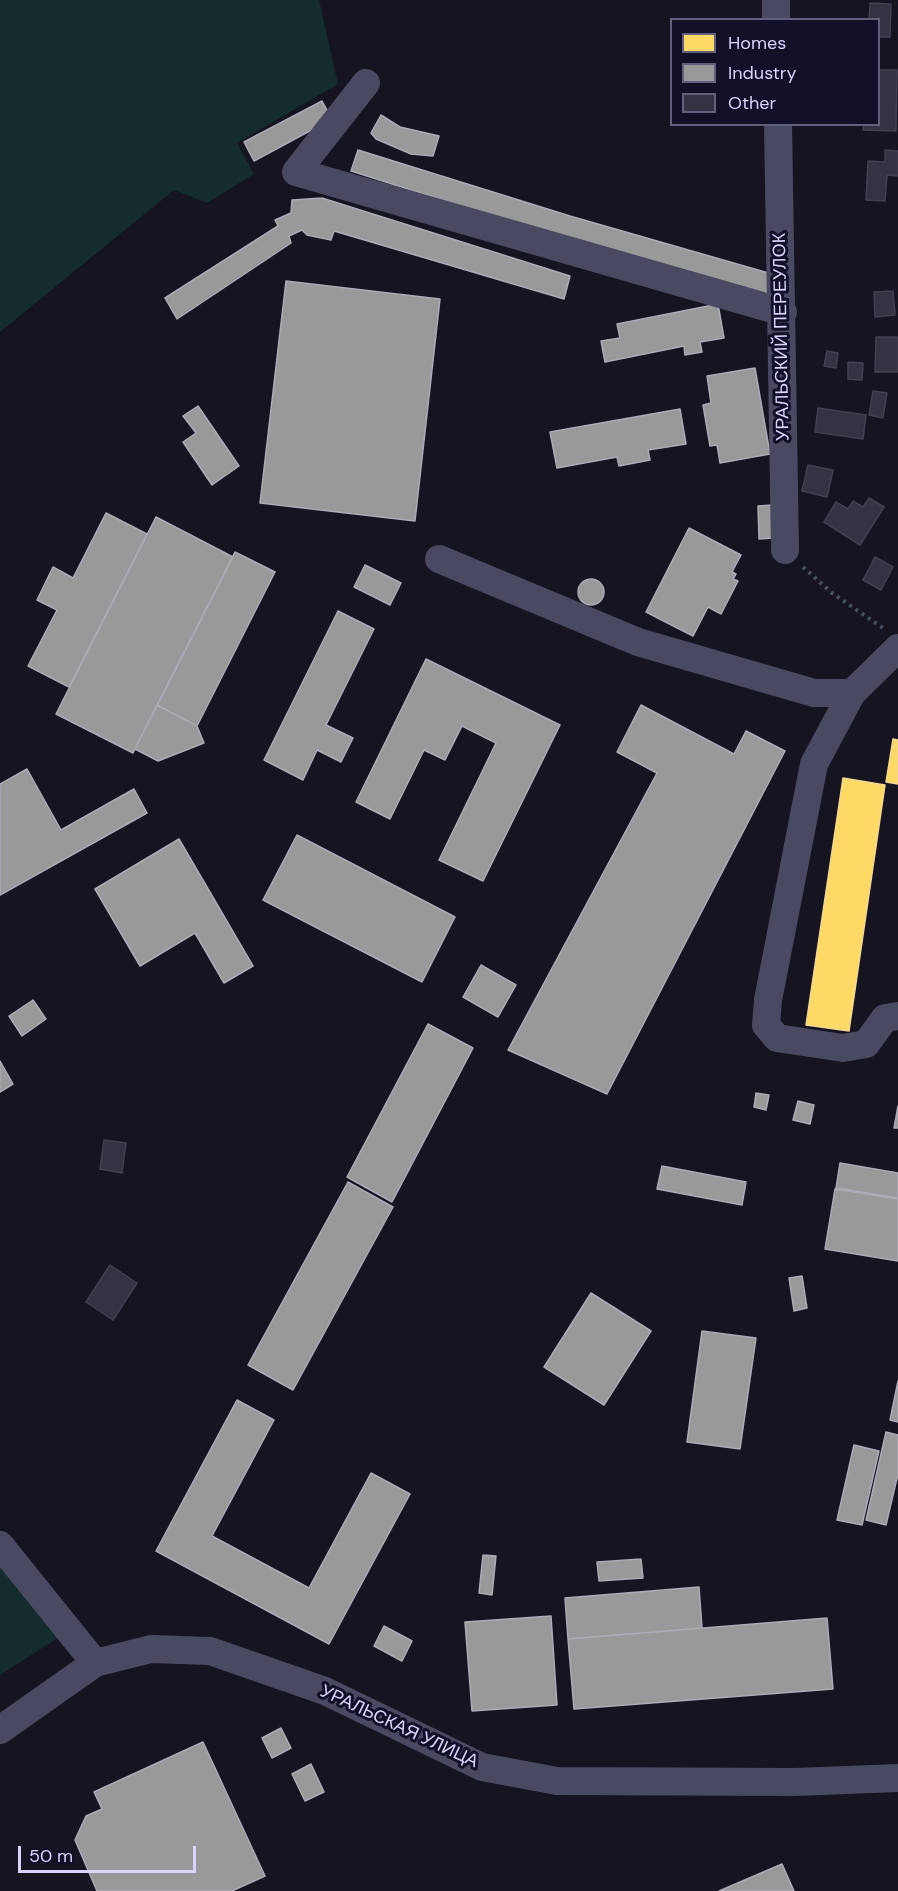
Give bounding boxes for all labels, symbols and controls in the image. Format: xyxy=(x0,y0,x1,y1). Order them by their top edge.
legend xyxy=(670,18,880,126)
text: Homes xyxy=(728,31,786,55)
text: Industry xyxy=(728,61,797,85)
text: Other xyxy=(728,91,776,115)
street label: УРАЛЬСКИЙ ПЕРЕУЛОК xyxy=(769,233,795,441)
street label: УРАЛЬСКАЯ УЛИЦА xyxy=(316,1681,482,1773)
scale bar xyxy=(21,1834,200,1872)
text: 50 m xyxy=(29,1844,73,1868)

